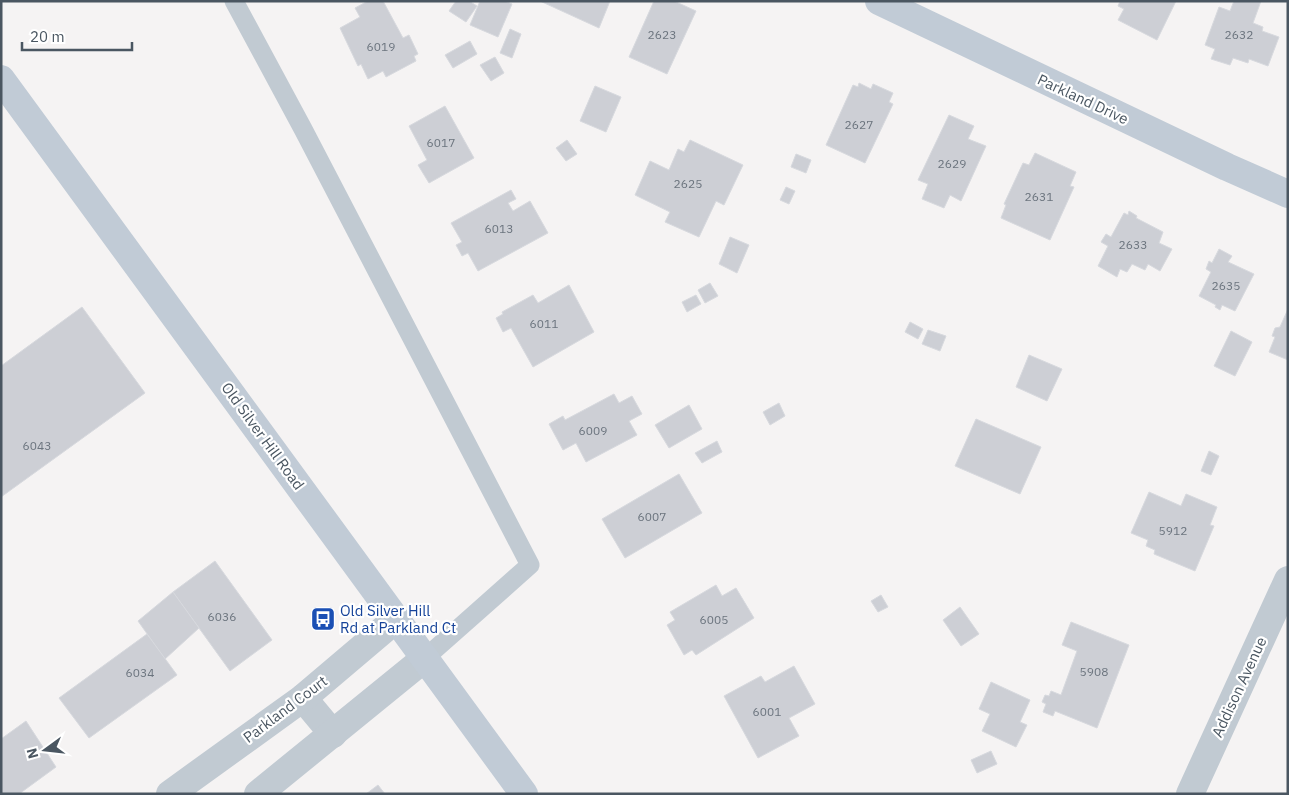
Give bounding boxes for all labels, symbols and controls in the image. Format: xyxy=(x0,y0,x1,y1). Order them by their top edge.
scale bar xyxy=(22,20,132,52)
text: 20 m xyxy=(30,27,65,46)
house number: 2623 xyxy=(648,27,676,42)
house number: 2632 xyxy=(1225,27,1253,42)
house number: 6019 xyxy=(367,39,395,54)
street label: Parkland Drive xyxy=(1035,70,1131,128)
house number: 2627 xyxy=(845,117,873,132)
house number: 6017 xyxy=(427,135,455,150)
house number: 2629 xyxy=(938,156,966,171)
house number: 2625 xyxy=(674,176,702,191)
house number: 2631 xyxy=(1025,189,1053,204)
house number: 6013 xyxy=(485,221,513,236)
house number: 2633 xyxy=(1119,237,1147,252)
house number: 2635 xyxy=(1212,278,1240,293)
house number: 6011 xyxy=(530,316,558,331)
street label: Old Silver Hill Road xyxy=(218,378,308,494)
house number: 6009 xyxy=(579,423,607,438)
house number: 6043 xyxy=(23,438,51,453)
house number: 6007 xyxy=(638,509,666,524)
house number: 5912 xyxy=(1159,523,1187,538)
place label: Old Silver Hill Rd at Parkland Ct xyxy=(340,601,456,637)
bus stop icon: Old Silver Hill Rd at Parkland Ct xyxy=(310,606,336,632)
house number: 6036 xyxy=(208,609,236,624)
house number: 6005 xyxy=(700,612,728,627)
street label: Addison Avenue xyxy=(1207,634,1271,740)
house number: 5908 xyxy=(1080,664,1108,679)
house number: 6034 xyxy=(126,665,154,680)
street label: Parkland Court xyxy=(239,671,331,747)
house number: 6001 xyxy=(753,704,781,719)
north arrow xyxy=(20,725,70,775)
text: N xyxy=(22,746,42,761)

